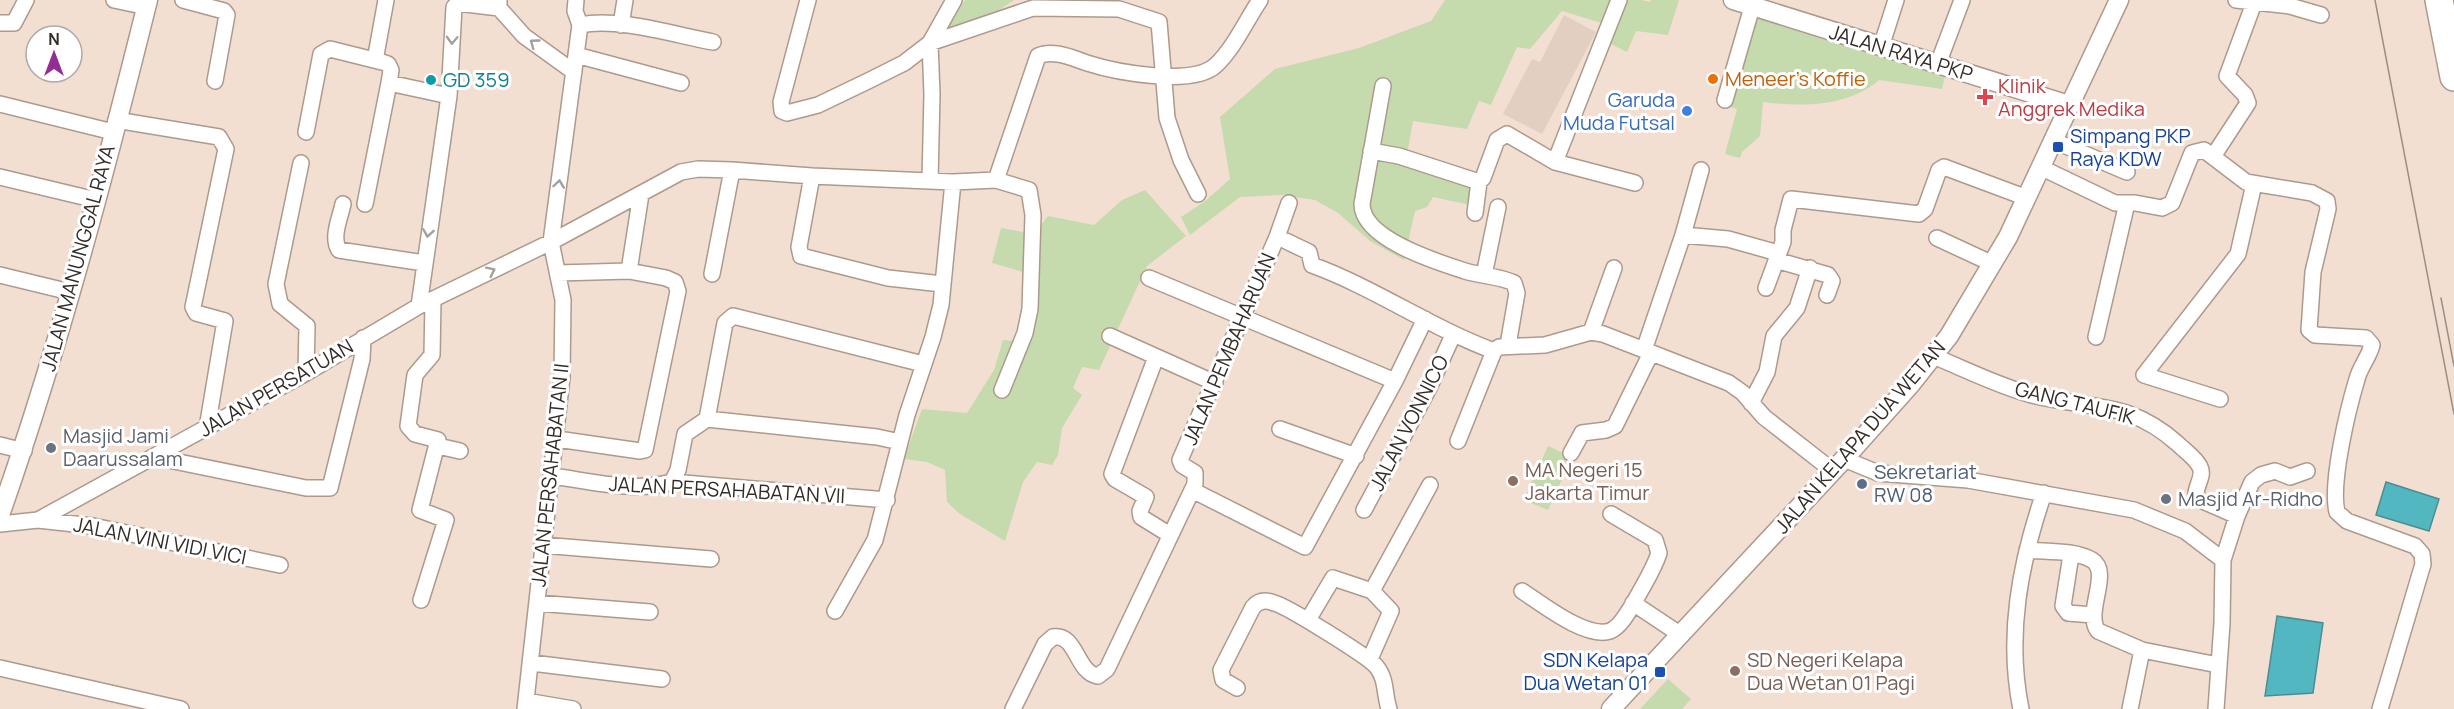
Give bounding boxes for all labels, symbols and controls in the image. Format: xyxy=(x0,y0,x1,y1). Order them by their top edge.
street label: JALAN RAYA PKP xyxy=(1826,18,1976,87)
north arrow xyxy=(24,24,84,84)
text: N xyxy=(48,28,60,50)
one-way arrow xyxy=(445,36,458,45)
one-way arrow xyxy=(529,39,540,50)
place label: Meneer's Koffie xyxy=(1725,65,1866,92)
place label: GD 359 xyxy=(443,66,510,93)
marker: Meneer's Koffie xyxy=(1706,72,1720,86)
place label: Klinik Anggrek Medika xyxy=(1998,72,2145,122)
marker: GD 359 xyxy=(424,73,438,87)
place label: Garuda Muda Futsal xyxy=(1563,86,1675,136)
marker: Klinik Anggrek Medika xyxy=(1976,88,1994,106)
marker: Garuda Muda Futsal xyxy=(1680,104,1694,118)
place label: Simpang PKP Raya KDW xyxy=(2070,122,2191,172)
marker: Simpang PKP Raya KDW xyxy=(2051,140,2065,154)
street label: JALAN MANUNGGAL RAYA xyxy=(34,141,121,374)
one-way arrow xyxy=(552,179,564,188)
one-way arrow xyxy=(423,229,435,238)
street label: JALAN PEMBAHARUAN xyxy=(1176,249,1281,449)
one-way arrow xyxy=(485,267,495,278)
street label: JALAN PERSATUAN xyxy=(194,332,358,443)
street label: JALAN KELAPA DUA WETAN xyxy=(1768,334,1951,539)
street label: JALAN VONNICO xyxy=(1363,350,1454,495)
street label: JALAN PERSAHABATAN II xyxy=(524,362,575,588)
street label: GANG TAUFIK xyxy=(2012,375,2138,430)
place label: Masjid Jami Daarussalam xyxy=(63,422,183,472)
marker: Masjid Jami Daarussalam xyxy=(44,441,58,455)
place label: MA Negeri 15 Jakarta Timur xyxy=(1525,456,1649,506)
place label: Sekretariat RW 08 xyxy=(1874,458,1977,508)
street label: JALAN PERSAHABATAN VII xyxy=(608,470,846,509)
marker: MA Negeri 15 Jakarta Timur xyxy=(1506,474,1520,488)
marker: Sekretariat RW 08 xyxy=(1855,477,1869,491)
place label: Masjid Ar-Ridho xyxy=(2178,485,2323,512)
marker: Masjid Ar-Ridho xyxy=(2159,492,2173,506)
street label: JALAN VINI VIDI VICI xyxy=(71,510,249,571)
place label: SDN Kelapa Dua Wetan 01 xyxy=(1523,646,1648,696)
place label: SD Negeri Kelapa Dua Wetan 01 Pagi xyxy=(1747,646,1915,696)
marker: SD Negeri Kelapa Dua Wetan 01 Pagi xyxy=(1728,664,1742,678)
marker: SDN Kelapa Dua Wetan 01 xyxy=(1653,665,1667,679)

